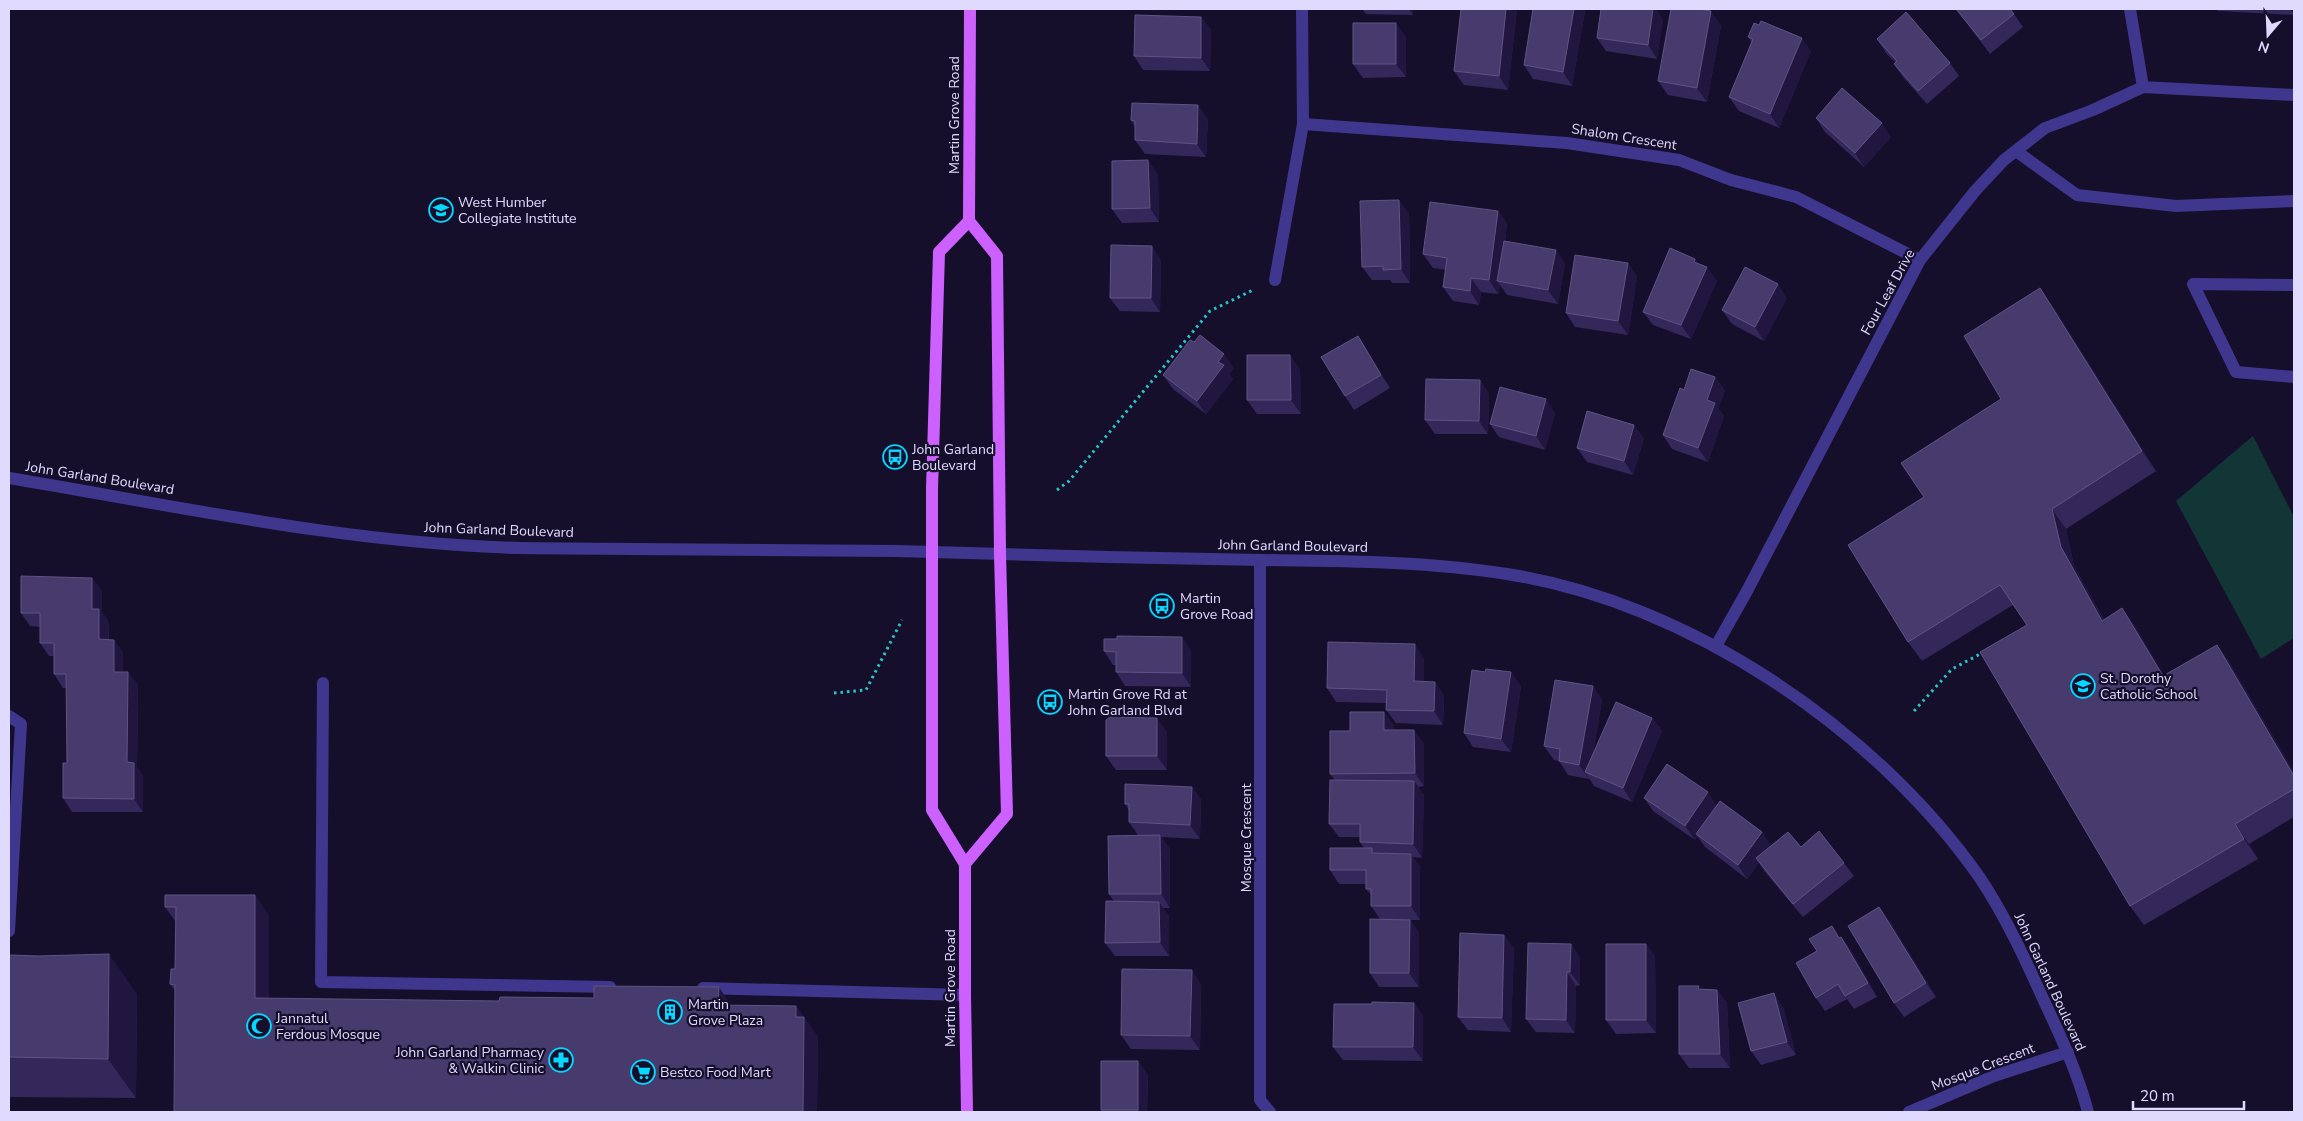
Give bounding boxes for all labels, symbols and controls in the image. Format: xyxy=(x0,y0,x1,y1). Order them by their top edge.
north arrow xyxy=(2243,10,2293,60)
text: N xyxy=(2256,36,2272,58)
street label: Martin Grove Road xyxy=(945,56,964,174)
street label: Shalom Crescent xyxy=(1570,119,1678,155)
place label: West Humber Collegiate Institute xyxy=(458,193,577,228)
school or university icon: West Humber Collegiate Institute xyxy=(428,197,454,223)
street label: Four Leaf Drive xyxy=(1857,246,1919,338)
place label: John Garland Boulevard xyxy=(911,440,994,475)
bus stop icon: John Garland Boulevard xyxy=(882,444,908,470)
street label: John Garland Boulevard xyxy=(24,457,175,499)
street label: John Garland Boulevard xyxy=(423,518,574,542)
street label: John Garland Boulevard xyxy=(1217,535,1368,557)
place label: Martin Grove Road xyxy=(1180,589,1254,624)
bus stop icon: Martin Grove Road xyxy=(1149,593,1175,619)
place label: St. Dorothy Catholic School xyxy=(2100,669,2198,704)
school or university icon: St. Dorothy Catholic School xyxy=(2070,673,2096,699)
place label: Martin Grove Rd at John Garland Blvd xyxy=(1067,685,1187,720)
bus stop icon: Martin Grove Rd at John Garland Blvd xyxy=(1037,689,1063,715)
street label: Mosque Crescent xyxy=(1237,784,1256,892)
street label: John Garland Boulevard xyxy=(2009,909,2090,1054)
street label: Martin Grove Road xyxy=(941,929,960,1047)
place label: Martin Grove Plaza xyxy=(688,995,763,1030)
building icon: Martin Grove Plaza xyxy=(657,999,683,1025)
place label: Jannatul Ferdous Mosque xyxy=(275,1009,380,1044)
mosque icon: Jannatul Ferdous Mosque xyxy=(246,1013,272,1039)
street label: Mosque Crescent xyxy=(1929,1039,2037,1095)
place label: John Garland Pharmacy & Walkin Clinic xyxy=(395,1043,545,1078)
pharmacy icon: John Garland Pharmacy & Walkin Clinic xyxy=(548,1047,574,1073)
supermarket icon: Bestco Food Mart xyxy=(630,1059,656,1085)
place label: Bestco Food Mart xyxy=(660,1063,771,1082)
scale bar xyxy=(2133,1078,2244,1110)
text: 20 m xyxy=(2140,1086,2175,1106)

